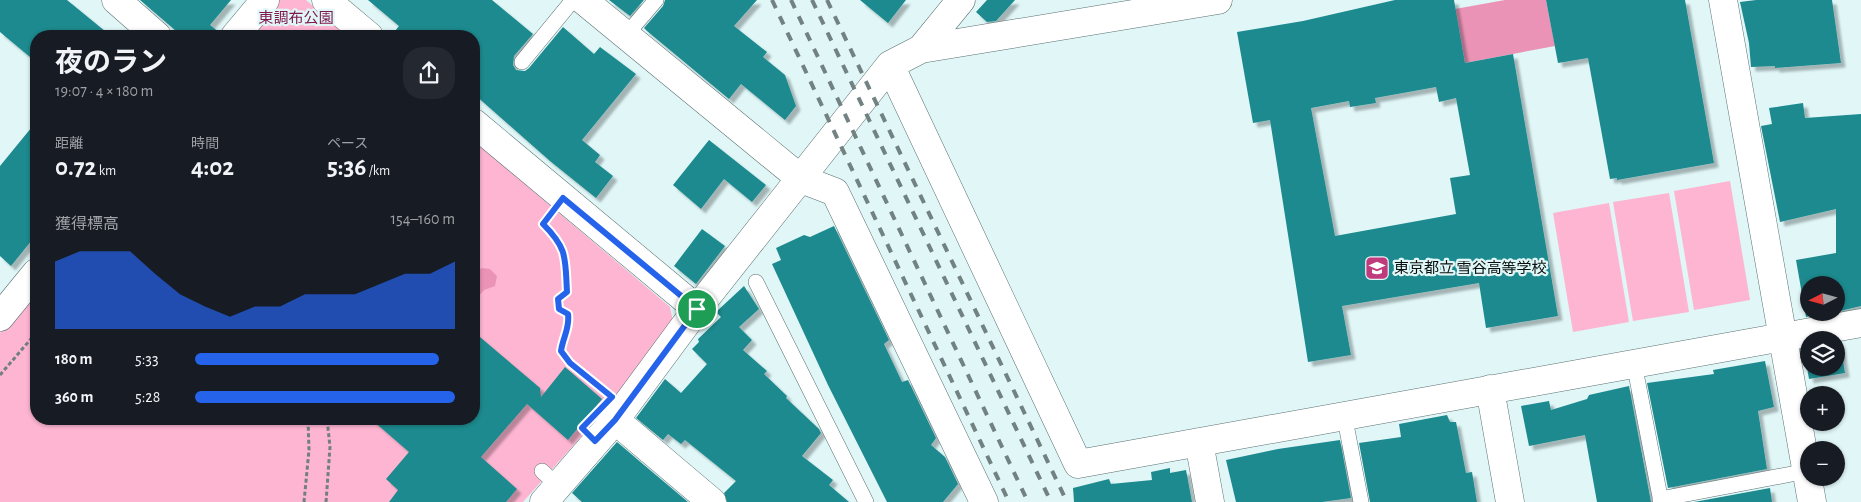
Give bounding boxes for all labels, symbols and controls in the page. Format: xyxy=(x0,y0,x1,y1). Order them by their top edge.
park label: 東調布公園 xyxy=(258,10,334,26)
button: share xyxy=(403,47,455,99)
text: 夜のラン xyxy=(55,49,167,77)
text: 19:07 · 4 × 180 m xyxy=(55,83,153,99)
text: 距離 xyxy=(55,137,83,151)
text: 時間 xyxy=(191,137,219,151)
text: ペース xyxy=(327,137,368,151)
text: 0.72 xyxy=(55,155,96,180)
text: 4:02 xyxy=(191,155,234,180)
text: 5:36 xyxy=(327,155,366,180)
text: km xyxy=(96,164,116,178)
text: /km xyxy=(366,164,390,178)
text: 154–160 m xyxy=(391,211,455,227)
text: 獲得標高 xyxy=(55,216,119,232)
school or university icon: 東京都立 雪谷高等学校 xyxy=(1364,255,1390,281)
place label: 東京都立 雪谷高等学校 xyxy=(1394,260,1546,276)
north arrow xyxy=(1800,276,1845,321)
map controls xyxy=(1800,276,1845,486)
pin xyxy=(676,288,718,330)
icon: arrive xyxy=(683,295,711,323)
button: layers xyxy=(1800,331,1845,376)
text: 180 m xyxy=(55,351,92,367)
text: 5:33 xyxy=(135,351,159,367)
button: + xyxy=(1800,386,1845,431)
text: 360 m xyxy=(55,389,93,405)
text: 5:28 xyxy=(135,389,160,405)
button: − xyxy=(1800,441,1845,486)

